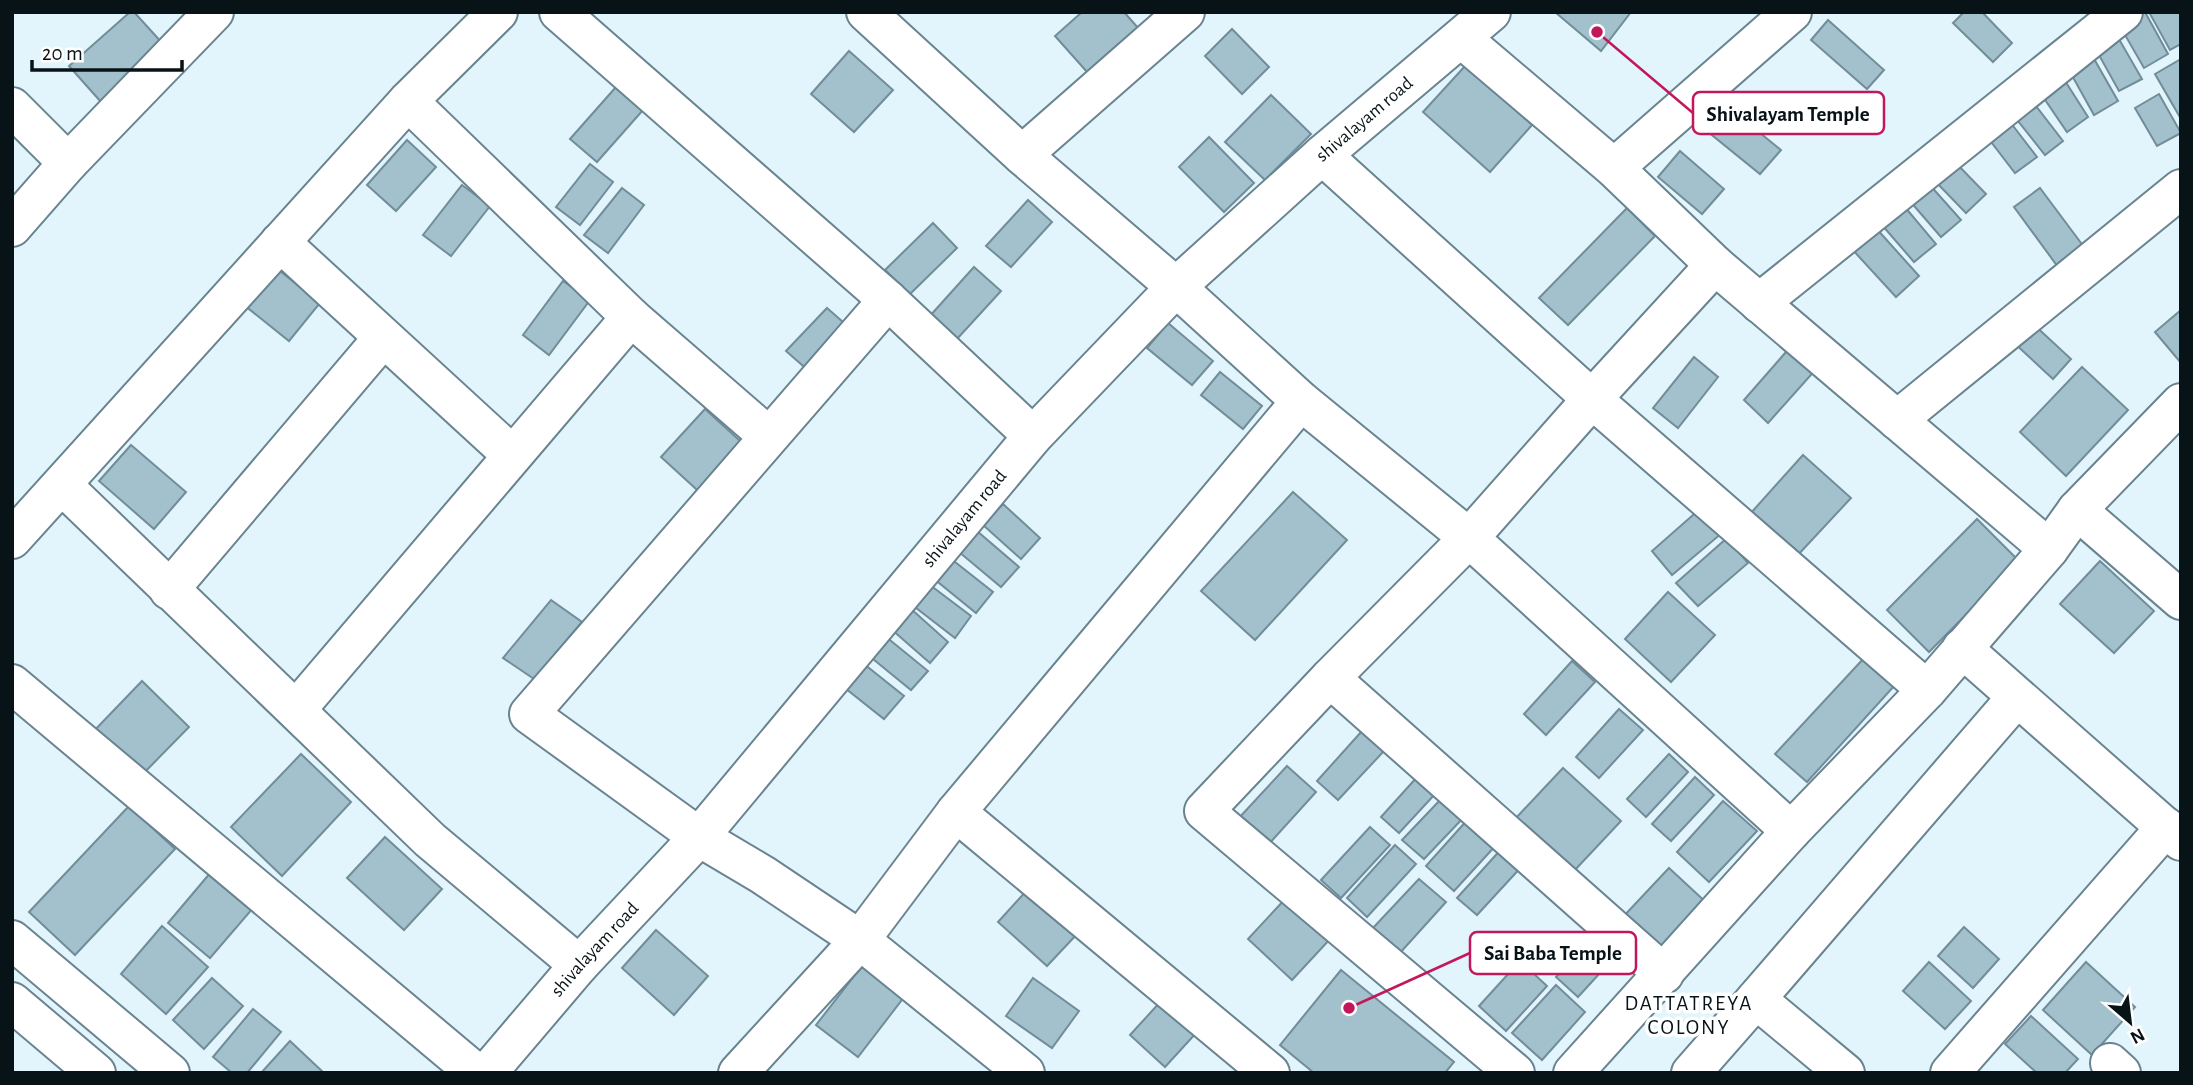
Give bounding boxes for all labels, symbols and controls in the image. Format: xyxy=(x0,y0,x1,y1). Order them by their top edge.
scale bar xyxy=(32,28,182,72)
text: 20 m xyxy=(42,43,83,64)
street label: shivalayam road xyxy=(1312,73,1416,165)
callout: Shivalayam Temple xyxy=(1693,92,1884,134)
text: Shivalayam Temple xyxy=(1706,104,1870,125)
street label: shivalayam road xyxy=(919,466,1010,571)
street label: shivalayam road xyxy=(547,898,642,1000)
callout: Sai Baba Temple xyxy=(1470,932,1636,974)
text: Sai Baba Temple xyxy=(1484,943,1622,964)
north arrow xyxy=(2095,987,2165,1057)
district label: DATTATREYA COLONY xyxy=(1625,993,1753,1038)
text: N xyxy=(2127,1024,2148,1047)

